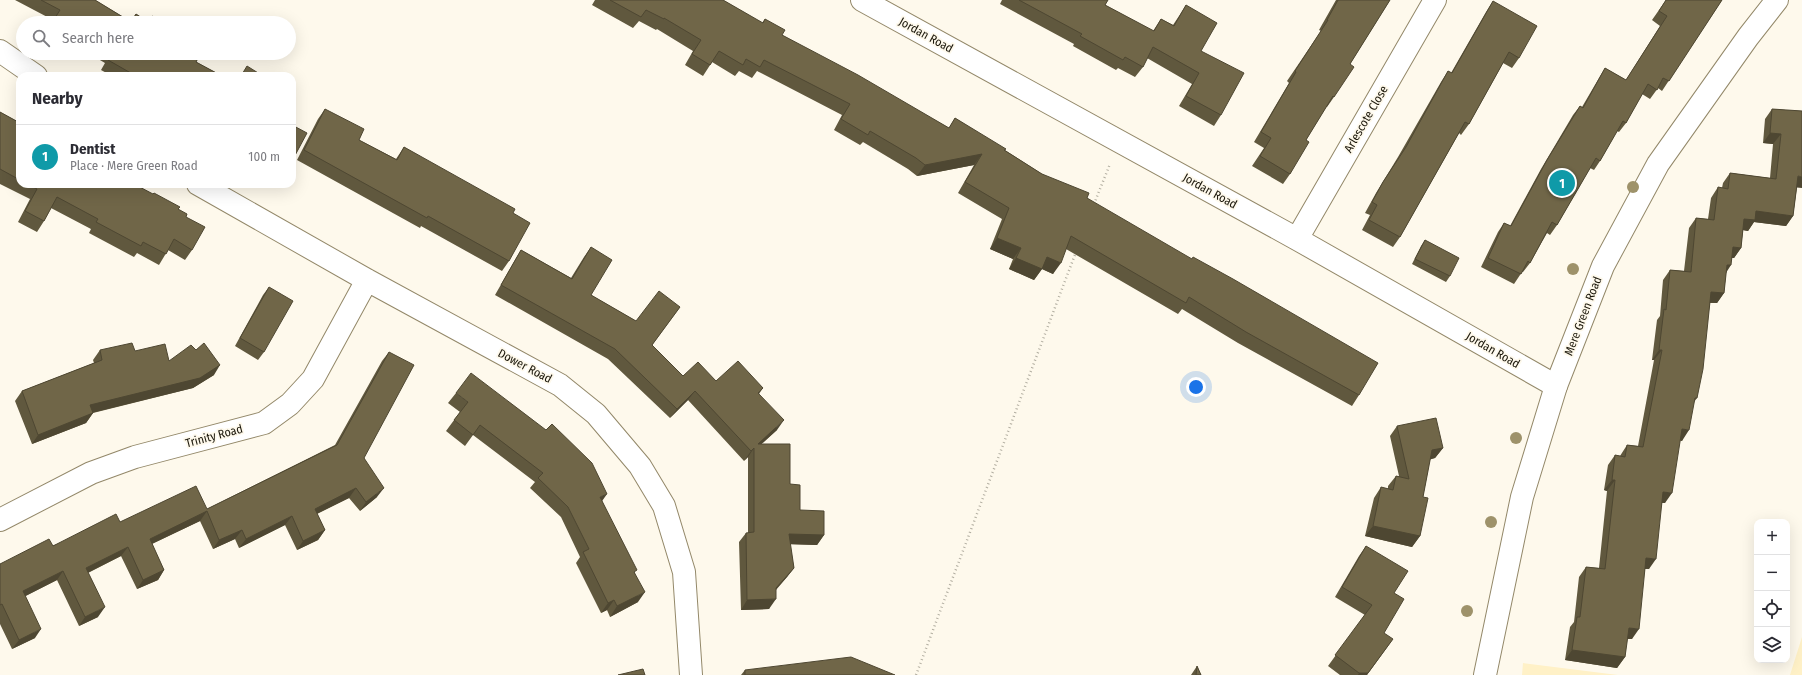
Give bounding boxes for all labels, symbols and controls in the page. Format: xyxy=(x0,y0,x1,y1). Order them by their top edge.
street label: Jordan Road xyxy=(896,14,956,56)
search box xyxy=(16,16,296,60)
icon: search xyxy=(30,27,52,49)
text: Search here xyxy=(62,29,134,47)
street label: Arlescote Close xyxy=(1341,83,1391,155)
text: Nearby xyxy=(32,88,83,109)
text: Dentist xyxy=(70,140,115,158)
text: 1 xyxy=(42,149,48,164)
text: 100 m xyxy=(248,149,280,164)
text: Place · Mere Green Road xyxy=(70,158,198,173)
pin: 1 xyxy=(1549,168,1575,198)
street label: Jordan Road xyxy=(1180,170,1240,212)
street label: Mere Green Road xyxy=(1561,274,1605,358)
street label: Jordan Road xyxy=(1464,329,1522,371)
street label: Dower Road xyxy=(496,346,554,386)
your location xyxy=(1186,377,1206,397)
street label: Trinity Road xyxy=(184,422,244,450)
map controls xyxy=(1754,519,1790,663)
button: + xyxy=(1754,519,1790,555)
button: − xyxy=(1754,555,1790,591)
button: locate xyxy=(1754,591,1790,627)
button: layers xyxy=(1754,627,1790,663)

